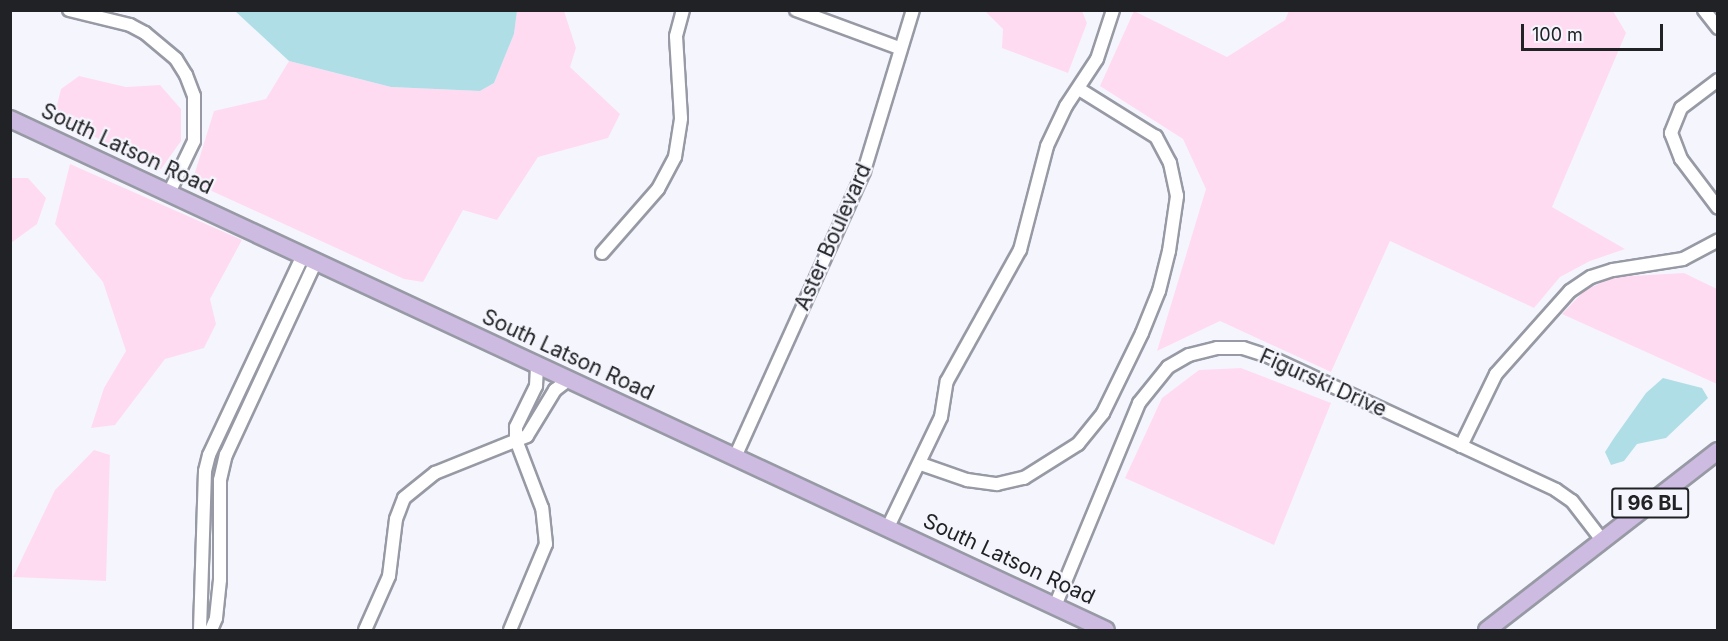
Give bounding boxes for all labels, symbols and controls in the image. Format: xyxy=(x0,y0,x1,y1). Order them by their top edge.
scale bar xyxy=(1524,12,1666,50)
text: 100 m xyxy=(1532,24,1583,45)
street label: South Latson Road xyxy=(37,98,217,200)
street label: Aster Boulevard xyxy=(789,160,877,314)
street label: South Latson Road xyxy=(478,304,658,406)
street label: Figurski Drive xyxy=(1256,344,1390,422)
road number: I 96 BL xyxy=(1611,486,1689,520)
street label: South Latson Road xyxy=(919,508,1099,610)

